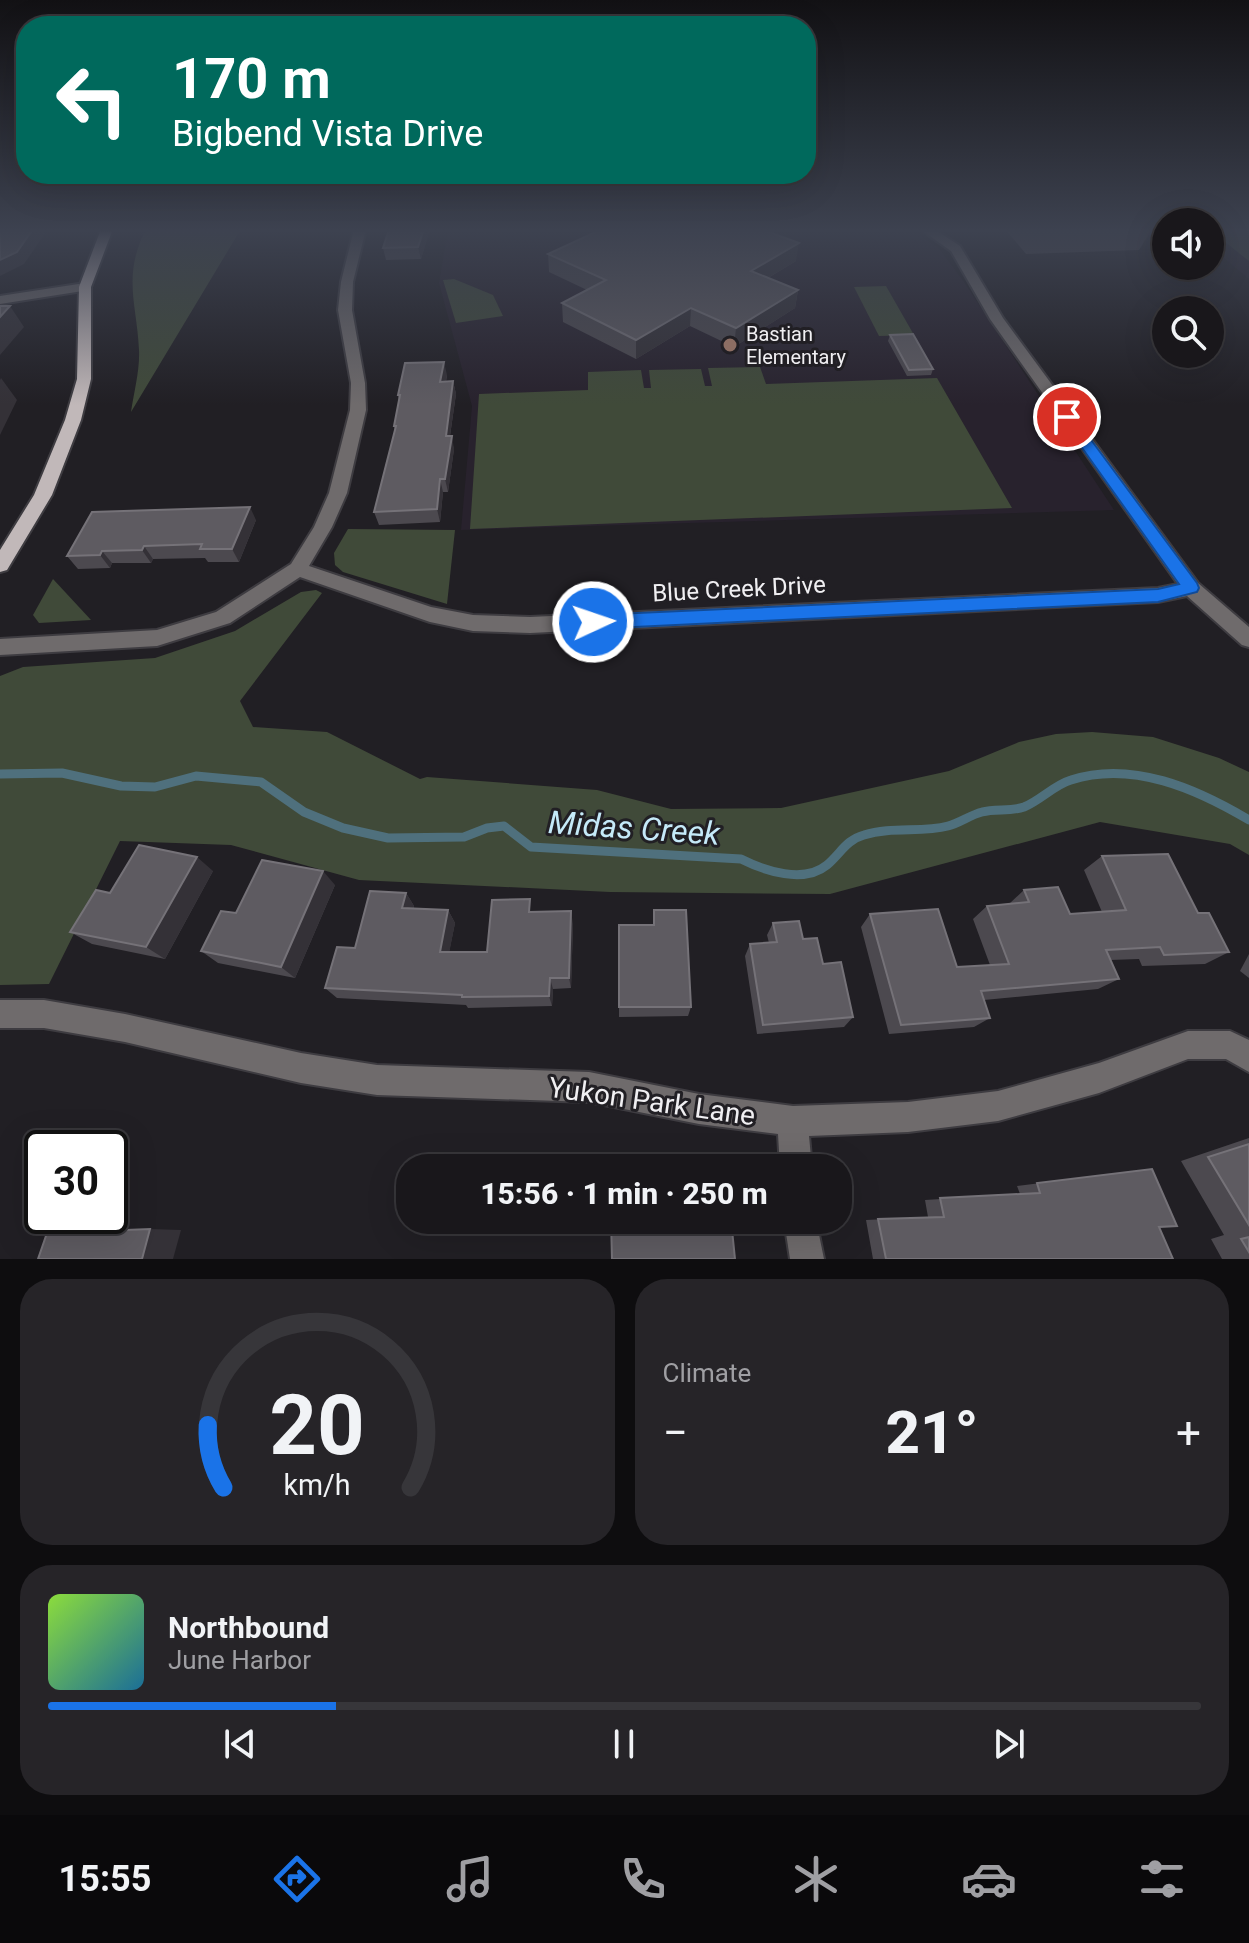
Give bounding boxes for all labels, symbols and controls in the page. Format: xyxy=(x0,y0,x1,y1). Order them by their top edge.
text: 170 m xyxy=(172,46,331,112)
icon: left xyxy=(40,48,144,152)
text: Bigbend Vista Drive xyxy=(172,113,483,155)
map controls xyxy=(1152,208,1224,368)
button: sound xyxy=(1152,208,1224,280)
button: search xyxy=(1152,296,1224,368)
place label: Bastian Elementary xyxy=(746,322,846,369)
marker: Bastian Elementary xyxy=(721,336,739,354)
pin xyxy=(1033,383,1101,451)
icon: arrive xyxy=(1045,395,1089,439)
street label: Blue Creek Drive xyxy=(652,570,826,608)
position arrow xyxy=(551,580,635,664)
water label: Midas Creek xyxy=(547,803,722,853)
street label: Yukon Park Lane xyxy=(547,1071,757,1132)
speed limit sign: 30 xyxy=(24,1130,128,1234)
text: 15:56 · 1 min · 250 m xyxy=(480,1176,768,1211)
text: Climate xyxy=(663,1358,751,1388)
text: 20 xyxy=(270,1377,365,1474)
text: 21° xyxy=(885,1397,978,1468)
text: − xyxy=(663,1407,688,1459)
text: + xyxy=(1176,1407,1201,1459)
text: km/h xyxy=(284,1468,351,1502)
text: Northbound xyxy=(168,1610,329,1645)
text: June Harbor xyxy=(168,1645,311,1675)
icon: previous xyxy=(218,1722,262,1766)
icon: pause xyxy=(602,1722,646,1766)
icon: next xyxy=(987,1722,1031,1766)
icon: directions xyxy=(269,1851,325,1907)
icon: music xyxy=(442,1851,498,1907)
icon: phone xyxy=(615,1851,671,1907)
icon: climate xyxy=(788,1851,844,1907)
icon: car xyxy=(961,1851,1017,1907)
icon: filters xyxy=(1134,1851,1190,1907)
text: 15:55 xyxy=(59,1858,151,1900)

